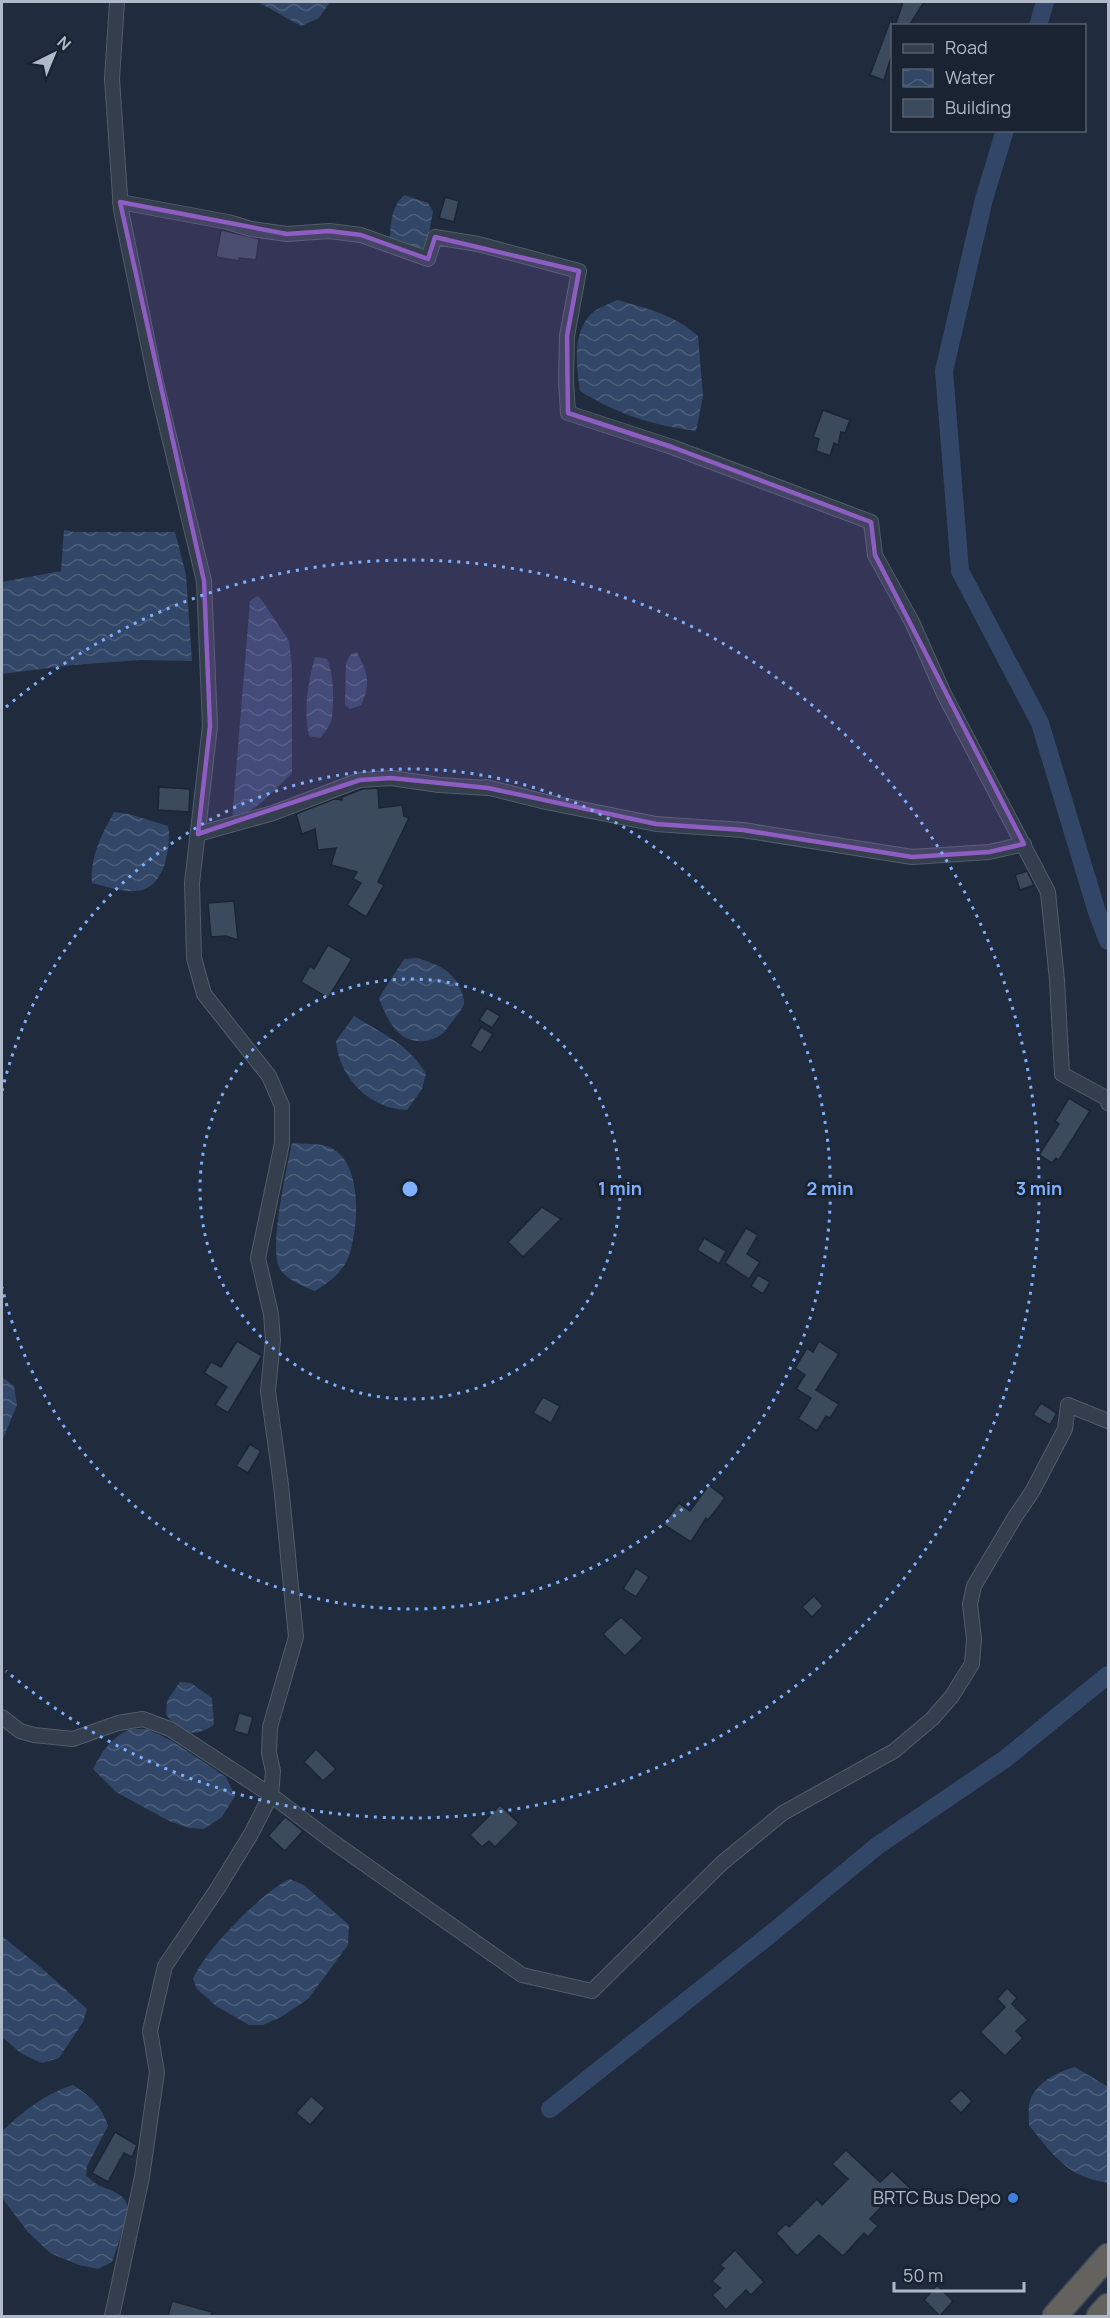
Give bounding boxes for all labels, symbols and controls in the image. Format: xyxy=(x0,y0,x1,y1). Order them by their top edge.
north arrow xyxy=(24,24,84,84)
legend xyxy=(891,24,1086,132)
text: N xyxy=(53,31,76,55)
text: Road xyxy=(945,35,988,59)
text: Water xyxy=(945,65,995,89)
text: Building xyxy=(945,95,1011,119)
text: 1 min xyxy=(598,1176,642,1200)
text: 2 min xyxy=(807,1176,853,1200)
text: 3 min xyxy=(1016,1176,1062,1200)
centre of rings xyxy=(400,1179,420,1199)
place label: BRTC Bus Depo xyxy=(873,2185,1001,2209)
marker: BRTC Bus Depo xyxy=(1006,2191,1020,2205)
scale bar xyxy=(894,2255,1024,2293)
text: 50 m xyxy=(903,2263,943,2287)

